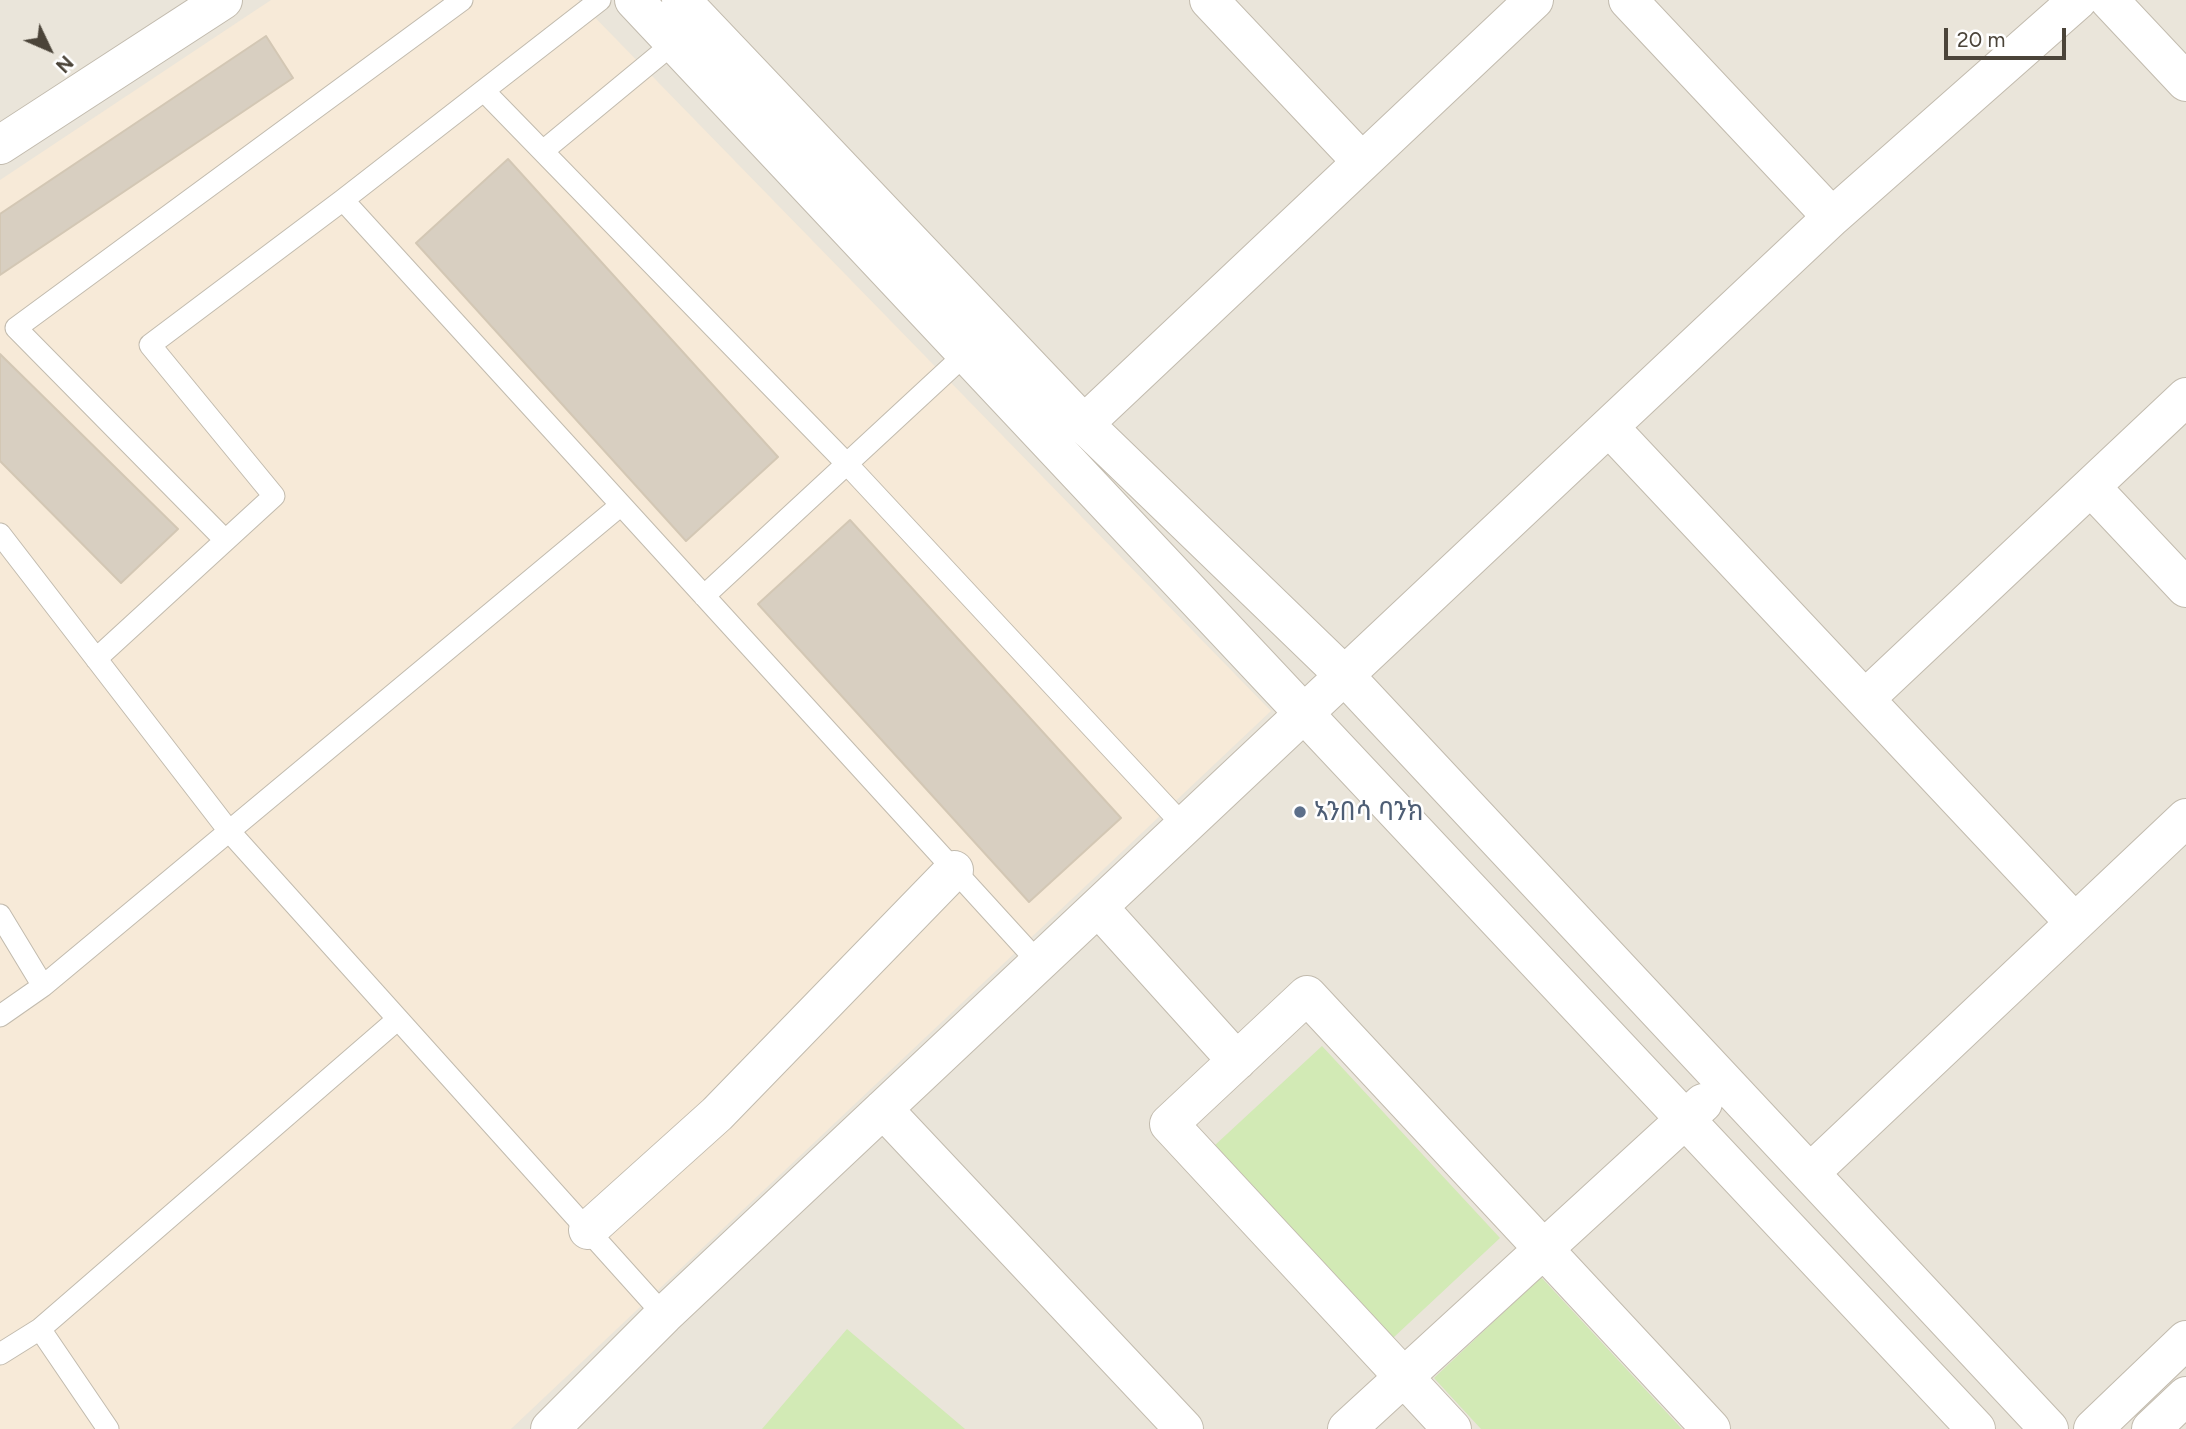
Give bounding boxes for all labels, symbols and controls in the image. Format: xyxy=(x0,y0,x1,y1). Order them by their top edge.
north arrow xyxy=(14,14,84,84)
scale bar xyxy=(1948,14,2070,58)
text: 20 m xyxy=(1957,27,2005,52)
text: N xyxy=(51,51,78,77)
place label: ኣንበሳ ባንክ xyxy=(1314,796,1424,828)
marker: ኣንበሳ ባንክ xyxy=(1292,804,1308,820)

